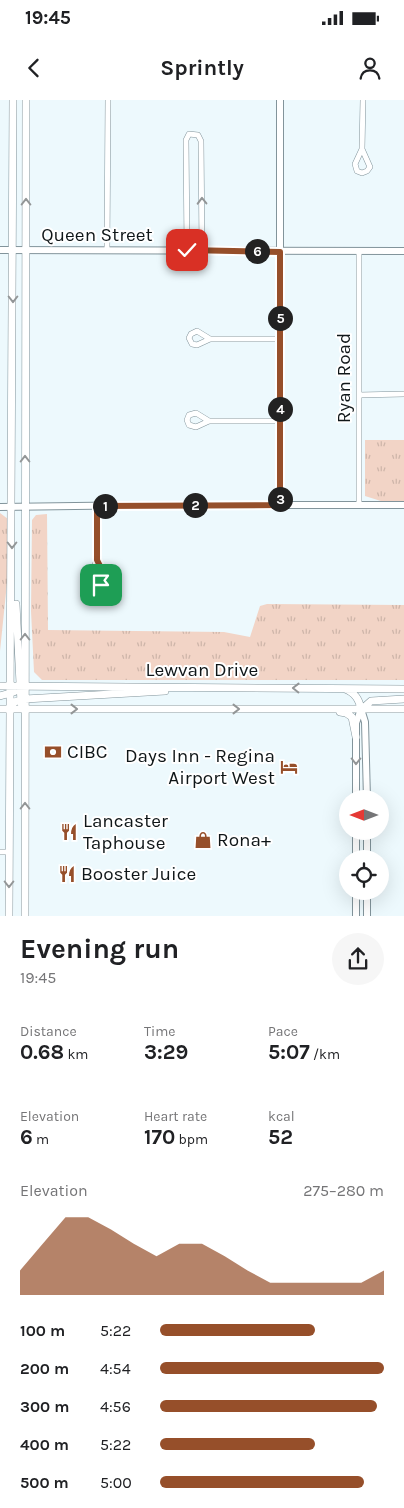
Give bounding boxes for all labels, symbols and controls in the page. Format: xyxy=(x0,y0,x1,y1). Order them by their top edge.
text: 19:45 xyxy=(25,7,71,29)
icon: back xyxy=(20,54,48,82)
icon: person xyxy=(356,54,384,82)
text: Sprintly xyxy=(160,55,244,81)
one-way arrow xyxy=(21,197,31,205)
one-way arrow xyxy=(197,197,207,205)
street label: Queen Street xyxy=(41,224,153,246)
pin xyxy=(166,229,208,271)
icon: check xyxy=(173,236,201,264)
pin: 6 xyxy=(244,238,270,264)
text: 6 xyxy=(253,243,262,260)
one-way arrow xyxy=(8,296,18,303)
pin: 5 xyxy=(268,306,292,330)
text: 5 xyxy=(276,310,285,327)
street label: Ryan Road xyxy=(333,333,355,423)
pin: 4 xyxy=(268,396,292,422)
text: 4 xyxy=(276,401,285,418)
one-way arrow xyxy=(20,454,30,462)
pin: 3 xyxy=(268,486,292,512)
text: 3 xyxy=(276,491,285,508)
pin: 2 xyxy=(182,492,208,518)
pin: 1 xyxy=(92,494,118,518)
text: 2 xyxy=(191,497,200,514)
text: 1 xyxy=(103,498,108,515)
one-way arrow xyxy=(7,542,17,550)
pin xyxy=(80,564,122,606)
icon: arrive xyxy=(87,571,115,599)
one-way arrow xyxy=(20,633,30,640)
street label: Lewvan Drive xyxy=(146,659,258,681)
one-way arrow xyxy=(292,683,300,693)
one-way arrow xyxy=(70,704,78,714)
one-way arrow xyxy=(233,704,241,714)
place label: CIBC xyxy=(67,741,107,763)
bank icon: CIBC xyxy=(43,742,63,762)
place label: Days Inn - Regina Airport West xyxy=(125,745,275,789)
hotel icon: Days Inn - Regina Airport West xyxy=(279,757,299,777)
one-way arrow xyxy=(351,758,361,765)
north arrow xyxy=(339,790,389,840)
map controls xyxy=(339,790,389,900)
one-way arrow xyxy=(20,802,30,810)
place label: Lancaster Taphouse xyxy=(83,810,168,854)
restaurant icon: Lancaster Taphouse xyxy=(59,822,79,842)
place label: Rona+ xyxy=(217,829,271,851)
shop icon: Rona+ xyxy=(193,830,213,850)
button: locate xyxy=(339,850,389,900)
place label: Booster Juice xyxy=(81,863,196,885)
restaurant icon: Booster Juice xyxy=(57,864,77,884)
one-way arrow xyxy=(4,880,14,888)
text: Evening run xyxy=(20,932,179,965)
button: share xyxy=(332,933,384,985)
text: 19:45 xyxy=(20,968,56,987)
text: Distance xyxy=(20,1023,77,1040)
text: Time xyxy=(144,1023,175,1040)
text: Pace xyxy=(268,1023,298,1040)
text: 0.68 xyxy=(20,1040,64,1064)
text: 3:29 xyxy=(144,1040,188,1064)
text: 5:07 xyxy=(268,1040,310,1064)
text: km xyxy=(64,1046,88,1063)
text: /km xyxy=(310,1046,340,1063)
text: Elevation xyxy=(20,1108,79,1125)
text: Heart rate xyxy=(144,1108,207,1125)
text: kcal xyxy=(268,1108,295,1125)
text: 6 xyxy=(20,1125,33,1149)
text: 170 xyxy=(144,1125,175,1149)
text: 52 xyxy=(268,1125,293,1149)
text: m xyxy=(33,1131,49,1148)
text: bpm xyxy=(175,1131,208,1148)
text: Elevation xyxy=(20,1181,88,1200)
text: 275–280 m xyxy=(303,1181,384,1200)
text: 100 m xyxy=(20,1321,65,1340)
text: 5:22 xyxy=(100,1321,131,1340)
text: 200 m xyxy=(20,1359,69,1378)
text: 4:54 xyxy=(100,1359,131,1378)
text: 300 m xyxy=(20,1397,69,1416)
text: 4:56 xyxy=(100,1397,131,1416)
text: 400 m xyxy=(20,1435,69,1454)
text: 5:22 xyxy=(100,1435,131,1454)
text: 500 m xyxy=(20,1473,69,1492)
text: 5:00 xyxy=(100,1473,132,1492)

